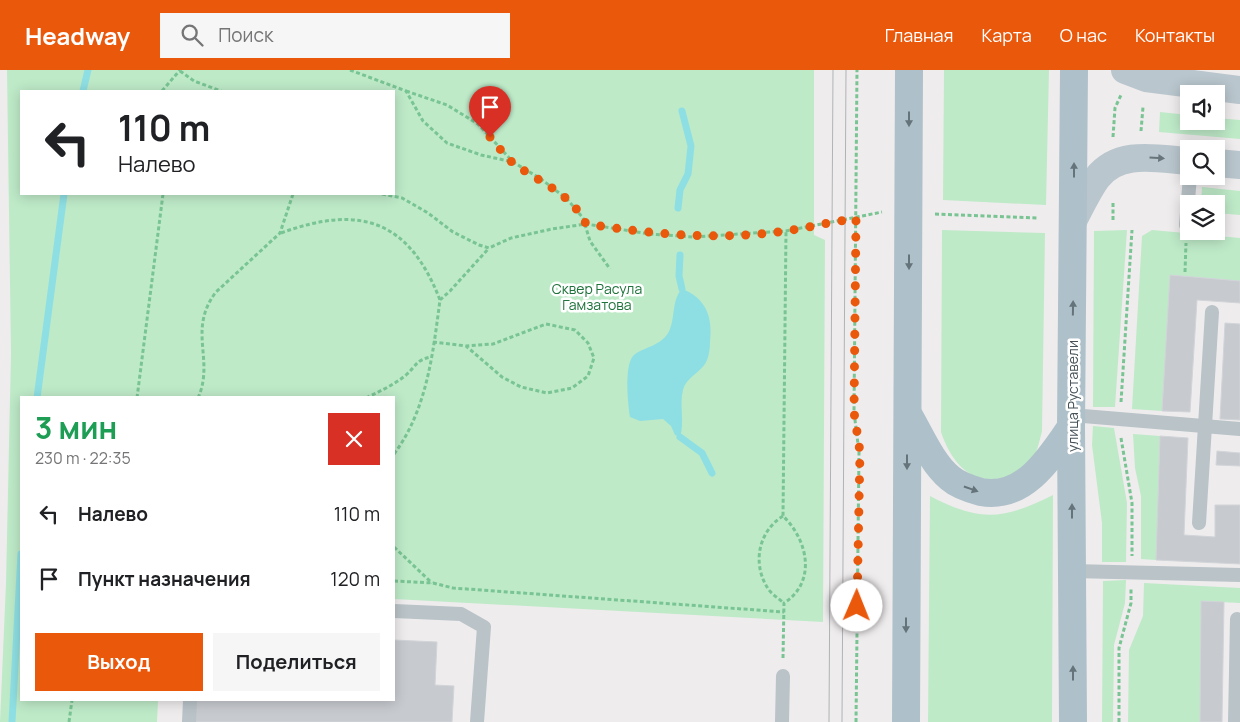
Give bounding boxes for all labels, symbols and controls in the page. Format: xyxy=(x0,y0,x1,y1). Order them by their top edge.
search box xyxy=(160,13,510,58)
text: Headway xyxy=(25,19,130,52)
icon: search xyxy=(178,21,206,49)
text: Поиск xyxy=(218,22,273,48)
text: Главная xyxy=(885,23,954,47)
text: Карта xyxy=(982,23,1032,47)
text: О нас xyxy=(1060,23,1107,47)
text: Контакты xyxy=(1135,23,1215,47)
map controls xyxy=(1180,85,1225,240)
button: sound xyxy=(1180,85,1225,130)
pin xyxy=(469,86,511,137)
icon: arrive xyxy=(476,93,504,121)
text: 110 m xyxy=(118,104,210,152)
icon: left xyxy=(35,110,100,175)
one-way arrow xyxy=(905,111,913,127)
button: search xyxy=(1180,140,1225,185)
text: Налево xyxy=(118,149,196,179)
one-way arrow xyxy=(1149,155,1165,163)
one-way arrow xyxy=(1070,162,1078,178)
button: layers xyxy=(1180,195,1225,240)
one-way arrow xyxy=(904,254,912,270)
park label: Сквер Расула Гамзатова xyxy=(552,279,642,314)
one-way arrow xyxy=(1069,300,1077,316)
street label: улица Руставели xyxy=(1063,340,1082,452)
text: 3 мин xyxy=(35,407,117,448)
button: close xyxy=(328,413,380,465)
text: 230 m · 22:35 xyxy=(35,447,131,469)
one-way arrow xyxy=(903,455,911,471)
one-way arrow xyxy=(964,485,979,493)
icon: left xyxy=(35,500,63,528)
text: Налево xyxy=(78,501,148,527)
text: 110 m xyxy=(334,501,380,527)
one-way arrow xyxy=(1068,503,1076,519)
icon: arrive xyxy=(35,565,63,593)
text: Пункт назначения xyxy=(78,566,251,592)
text: 120 m xyxy=(330,566,380,592)
position arrow xyxy=(830,579,882,631)
one-way arrow xyxy=(902,617,910,633)
button: Выход xyxy=(35,633,203,691)
button: Поделиться xyxy=(213,633,380,691)
one-way arrow xyxy=(1069,665,1077,681)

